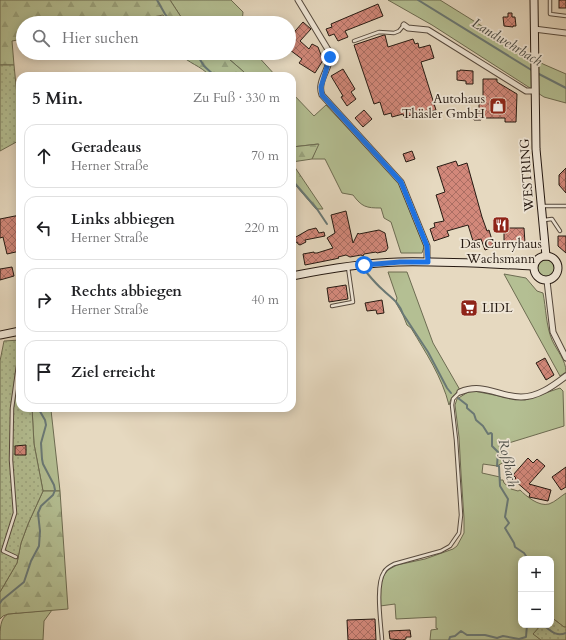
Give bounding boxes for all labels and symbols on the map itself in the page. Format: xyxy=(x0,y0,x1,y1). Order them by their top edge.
water label: Landwehrbach xyxy=(468,14,546,71)
route end xyxy=(321,48,339,66)
place label: Autohaus Thäsler GmbH xyxy=(402,90,485,123)
shop icon: Autohaus Thäsler GmbH xyxy=(488,96,508,116)
street label: WESTRING xyxy=(515,138,539,213)
restaurant icon: Das Curryhaus Wachsmann xyxy=(491,215,511,235)
place label: Das Curryhaus Wachsmann xyxy=(460,235,542,268)
route start xyxy=(355,256,373,274)
supermarket icon: LIDL xyxy=(459,298,479,318)
place label: LIDL xyxy=(482,299,513,317)
water label: Roßbach xyxy=(494,437,522,489)

